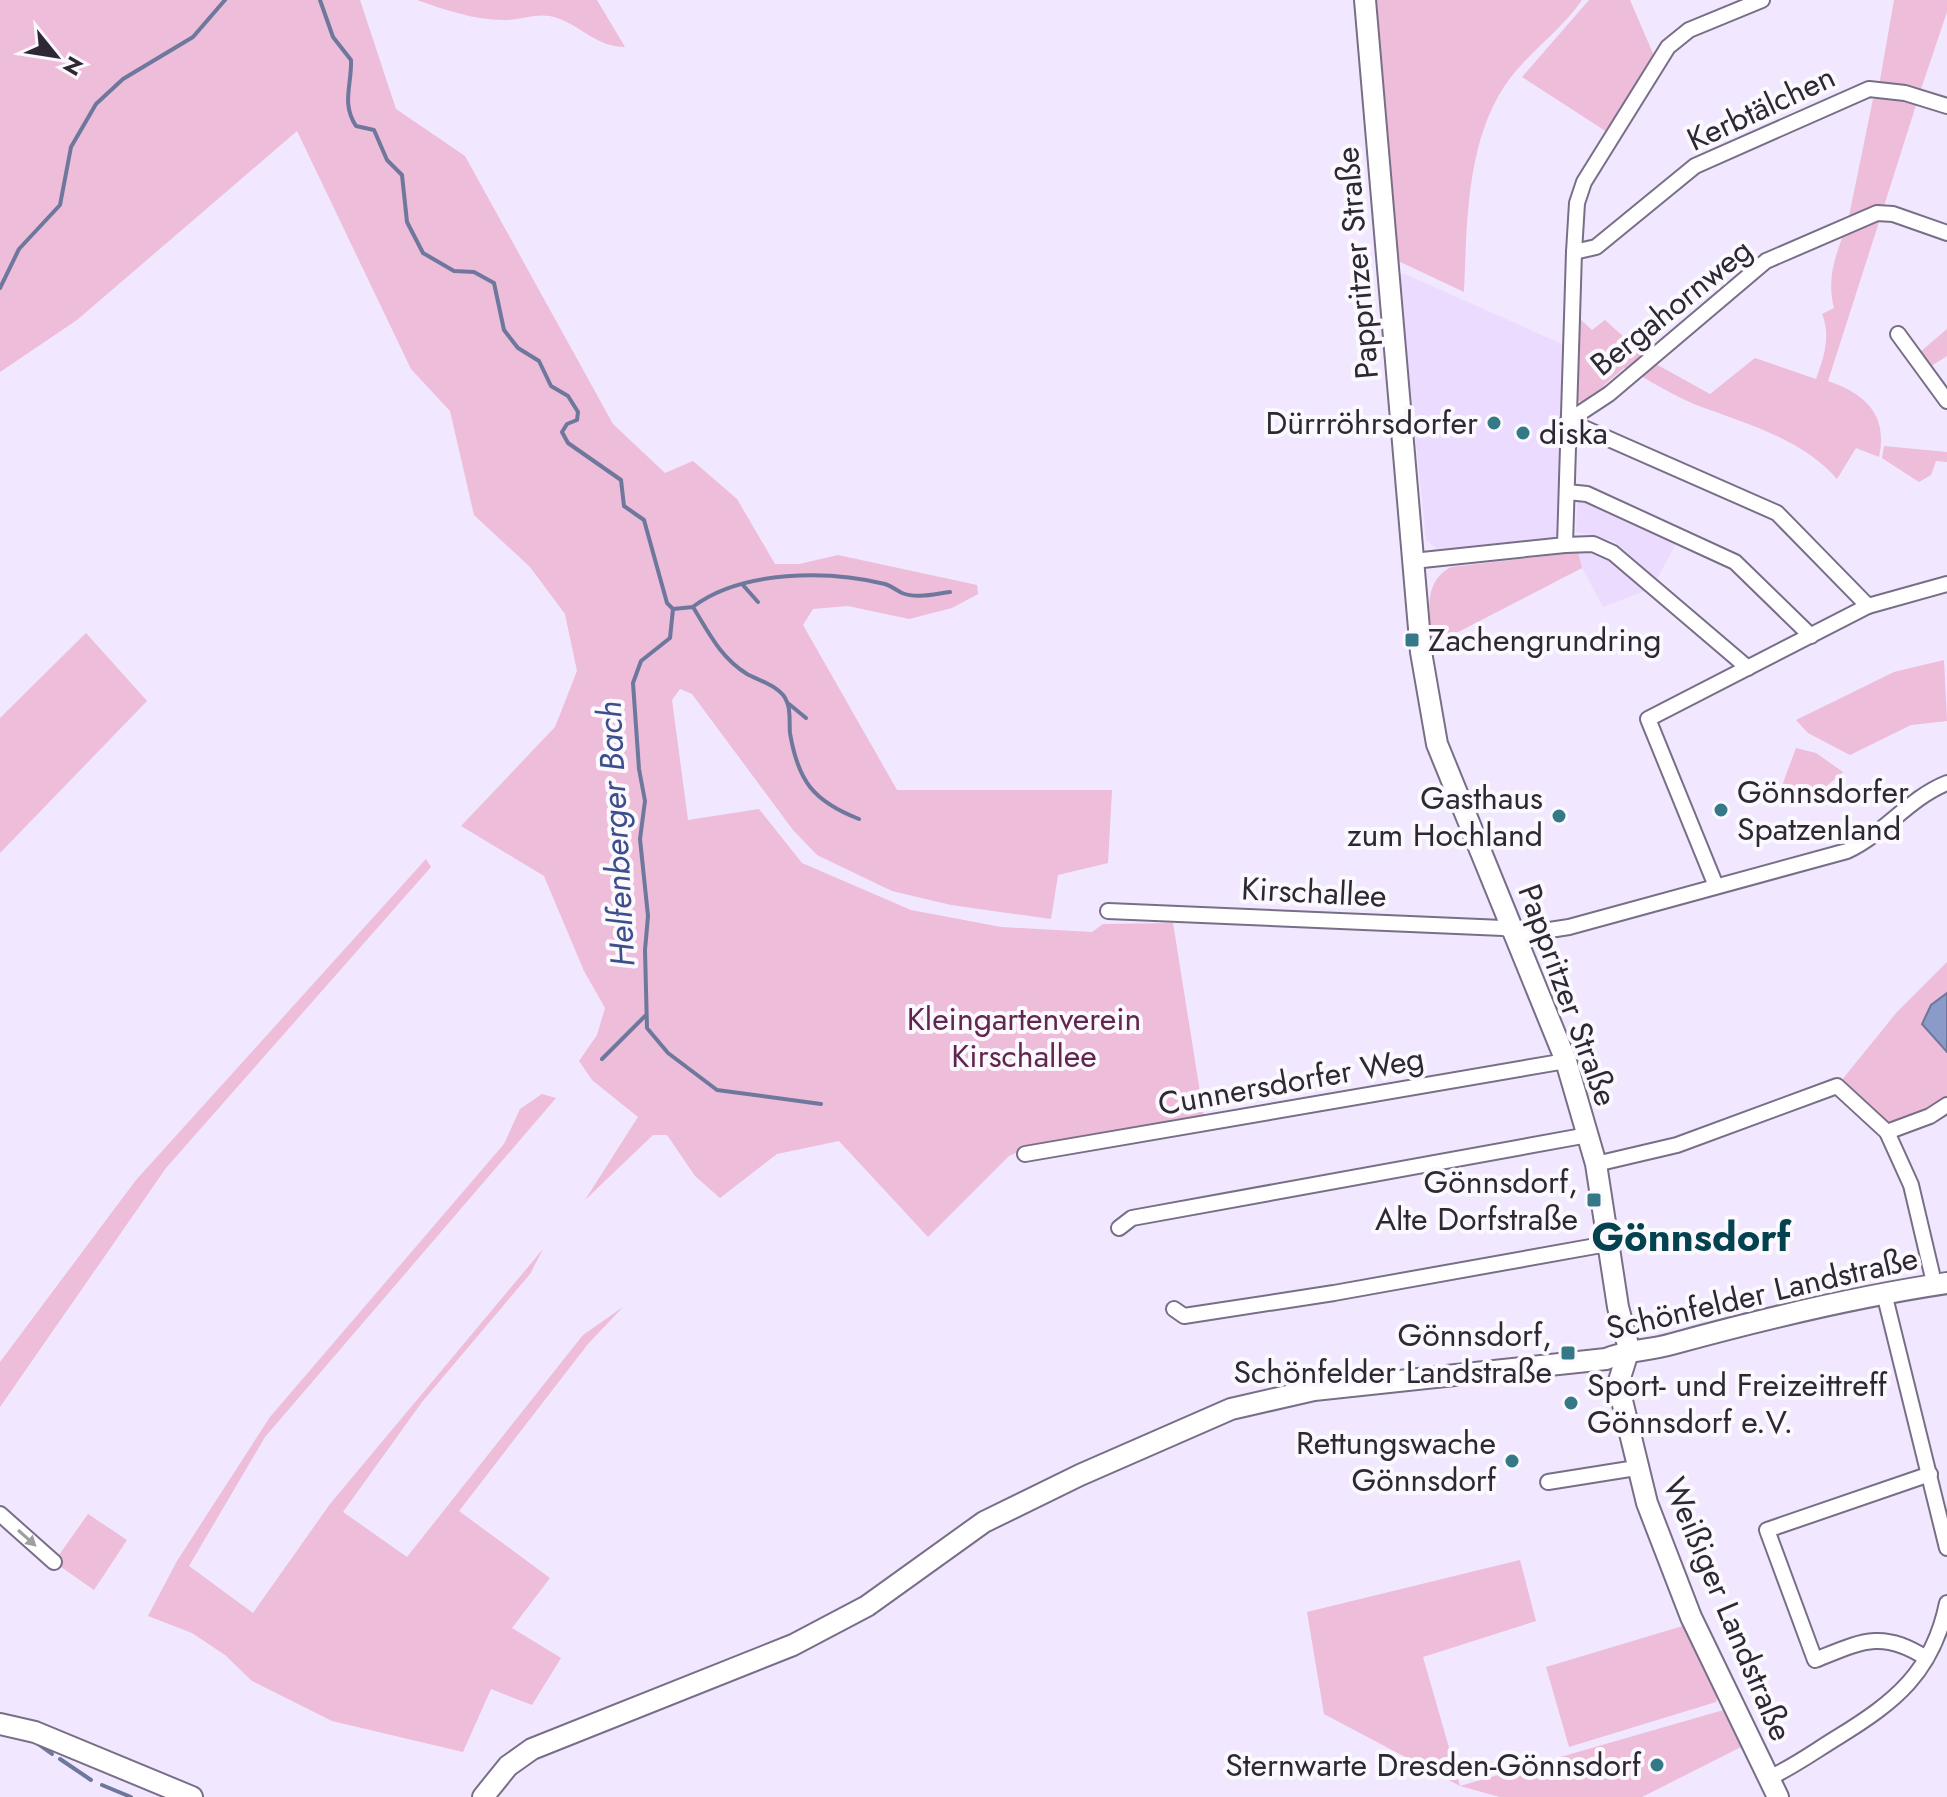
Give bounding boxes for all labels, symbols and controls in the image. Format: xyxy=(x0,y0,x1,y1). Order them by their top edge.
north arrow xyxy=(16,16,96,96)
text: N xyxy=(55,50,92,82)
street label: Kerbtälchen xyxy=(1679,54,1843,162)
street label: Pappritzer Straße xyxy=(1324,145,1390,381)
street label: Bergahornweg xyxy=(1580,227,1762,387)
place label: Dürrröhrsdorfer xyxy=(1266,400,1478,446)
place label: diska xyxy=(1539,410,1608,456)
marker: Dürrröhrsdorfer xyxy=(1485,414,1503,432)
marker: diska xyxy=(1514,424,1532,442)
place label: Zachengrundring xyxy=(1428,617,1662,663)
marker: Zachengrundring xyxy=(1403,631,1421,649)
water label: Helfenberger Bach xyxy=(585,700,647,968)
place label: Gönnsdorfer Spatzenland xyxy=(1737,769,1909,852)
place label: Gasthaus zum Hochland xyxy=(1347,775,1543,858)
marker: Gönnsdorfer Spatzenland xyxy=(1712,801,1730,819)
marker: Gasthaus zum Hochland xyxy=(1550,807,1568,825)
street label: Kirschallee xyxy=(1240,865,1388,919)
street label: Pappritzer Straße xyxy=(1507,878,1629,1112)
park label: Kleingartenverein Kirschallee xyxy=(907,996,1141,1079)
street label: Cunnersdorfer Weg xyxy=(1154,1035,1428,1127)
place label: Gönnsdorf, Alte Dorfstraße xyxy=(1375,1159,1578,1242)
marker: Gönnsdorf, Alte Dorfstraße xyxy=(1585,1191,1603,1209)
district label: Gönnsdorf xyxy=(1592,1208,1793,1266)
street label: Schönfelder Landstraße xyxy=(1602,1235,1922,1351)
place label: Gönnsdorf, Schönfelder Landstraße xyxy=(1233,1312,1552,1395)
marker: Gönnsdorf, Schönfelder Landstraße xyxy=(1559,1344,1577,1362)
place label: Sport- und Freizeittreff Gönnsdorf e.V. xyxy=(1587,1362,1888,1445)
marker: Sport- und Freizeittreff Gönnsdorf e.V. xyxy=(1562,1394,1580,1412)
place label: Rettungswache Gönnsdorf xyxy=(1296,1420,1497,1503)
marker: Rettungswache Gönnsdorf xyxy=(1503,1452,1521,1470)
street label: Weißiger Landstraße xyxy=(1652,1470,1804,1748)
one-way arrow xyxy=(18,1528,37,1546)
place label: Sternwarte Dresden-Gönnsdorf xyxy=(1225,1742,1642,1788)
marker: Sternwarte Dresden-Gönnsdorf xyxy=(1648,1756,1666,1774)

